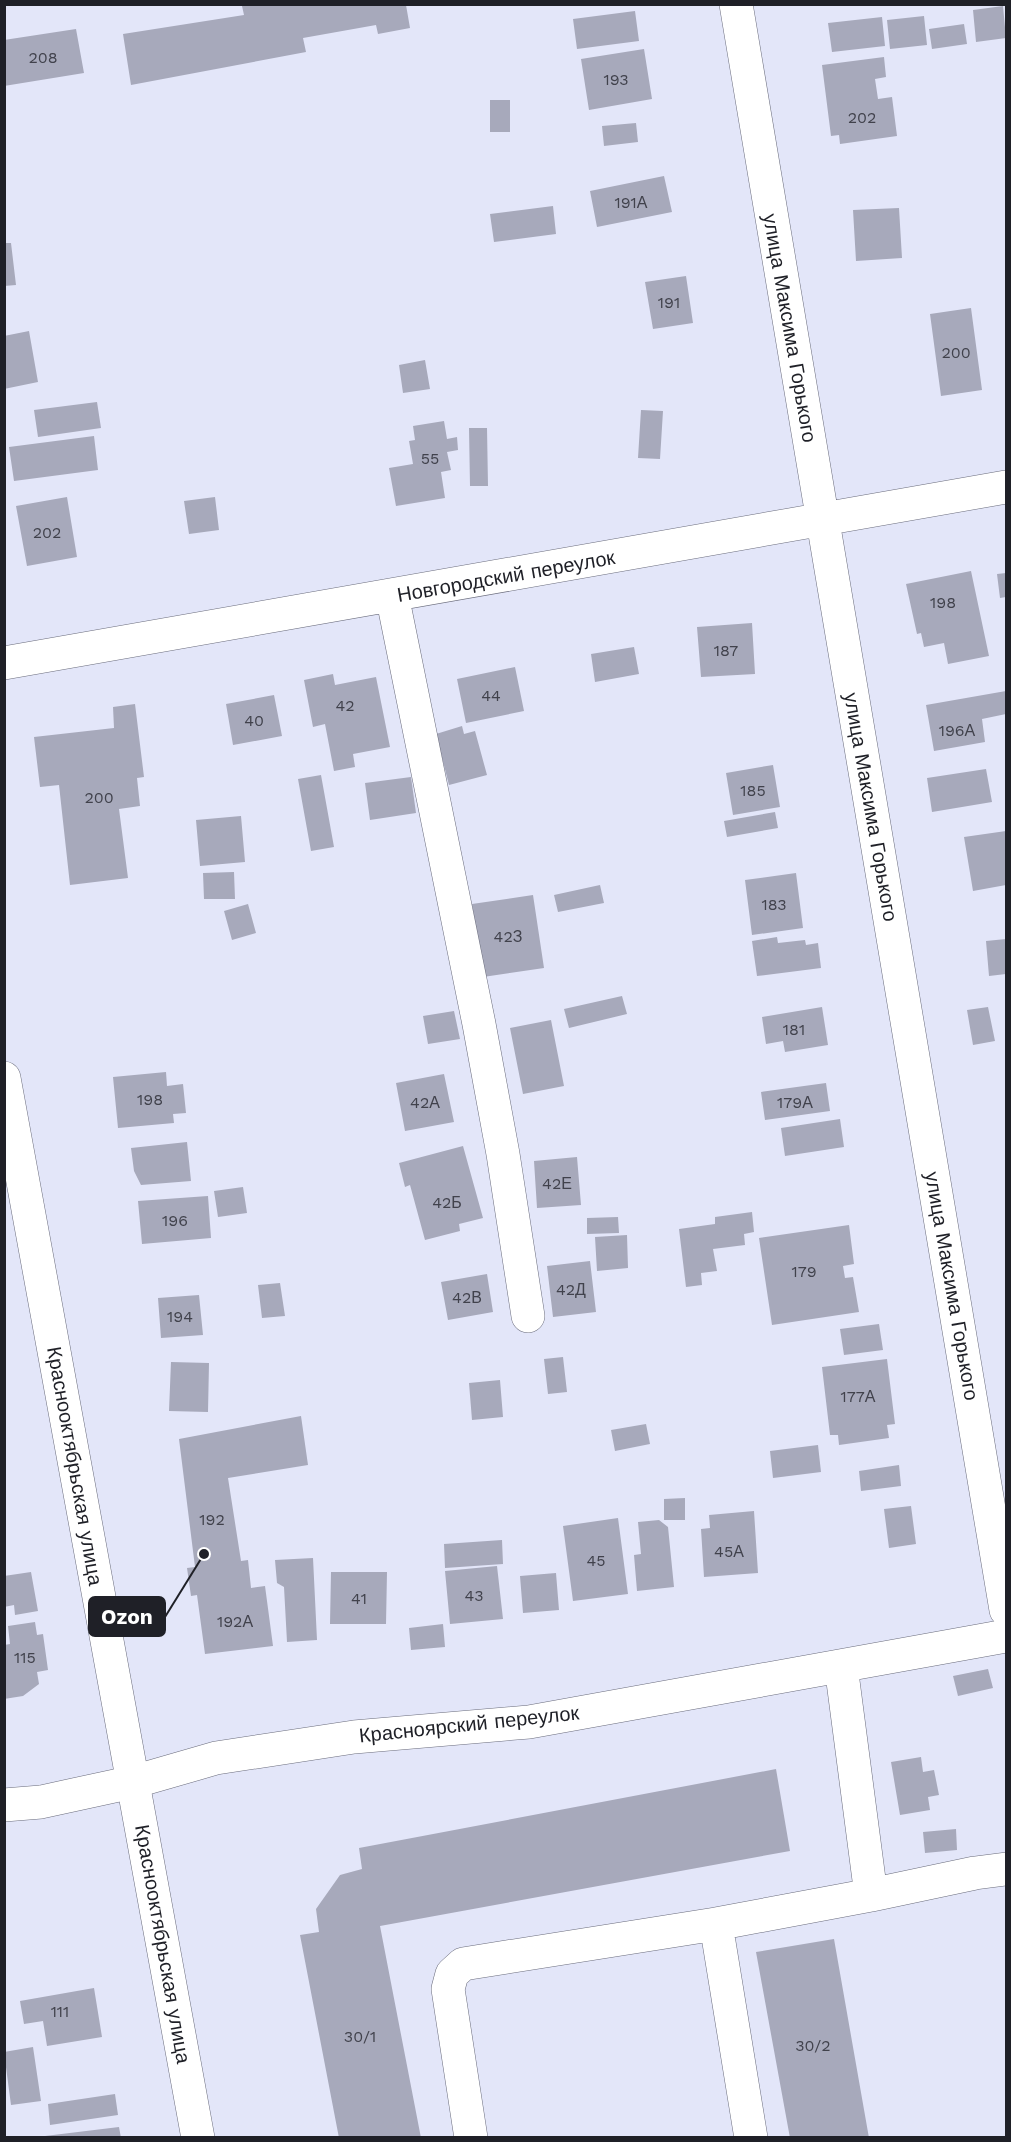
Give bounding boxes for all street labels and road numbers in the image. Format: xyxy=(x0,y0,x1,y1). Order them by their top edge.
street label: улица Максима Горького xyxy=(758,212,822,444)
street label: Новгородский переулок xyxy=(395,545,617,607)
street label: улица Максима Горького xyxy=(839,691,903,923)
street label: улица Максима Горького xyxy=(920,1170,984,1402)
street label: Краснооктябрьская улица xyxy=(42,1345,108,1588)
street label: Красноярский переулок xyxy=(358,1700,581,1747)
street label: Краснооктябрьская улица xyxy=(130,1823,196,2066)

